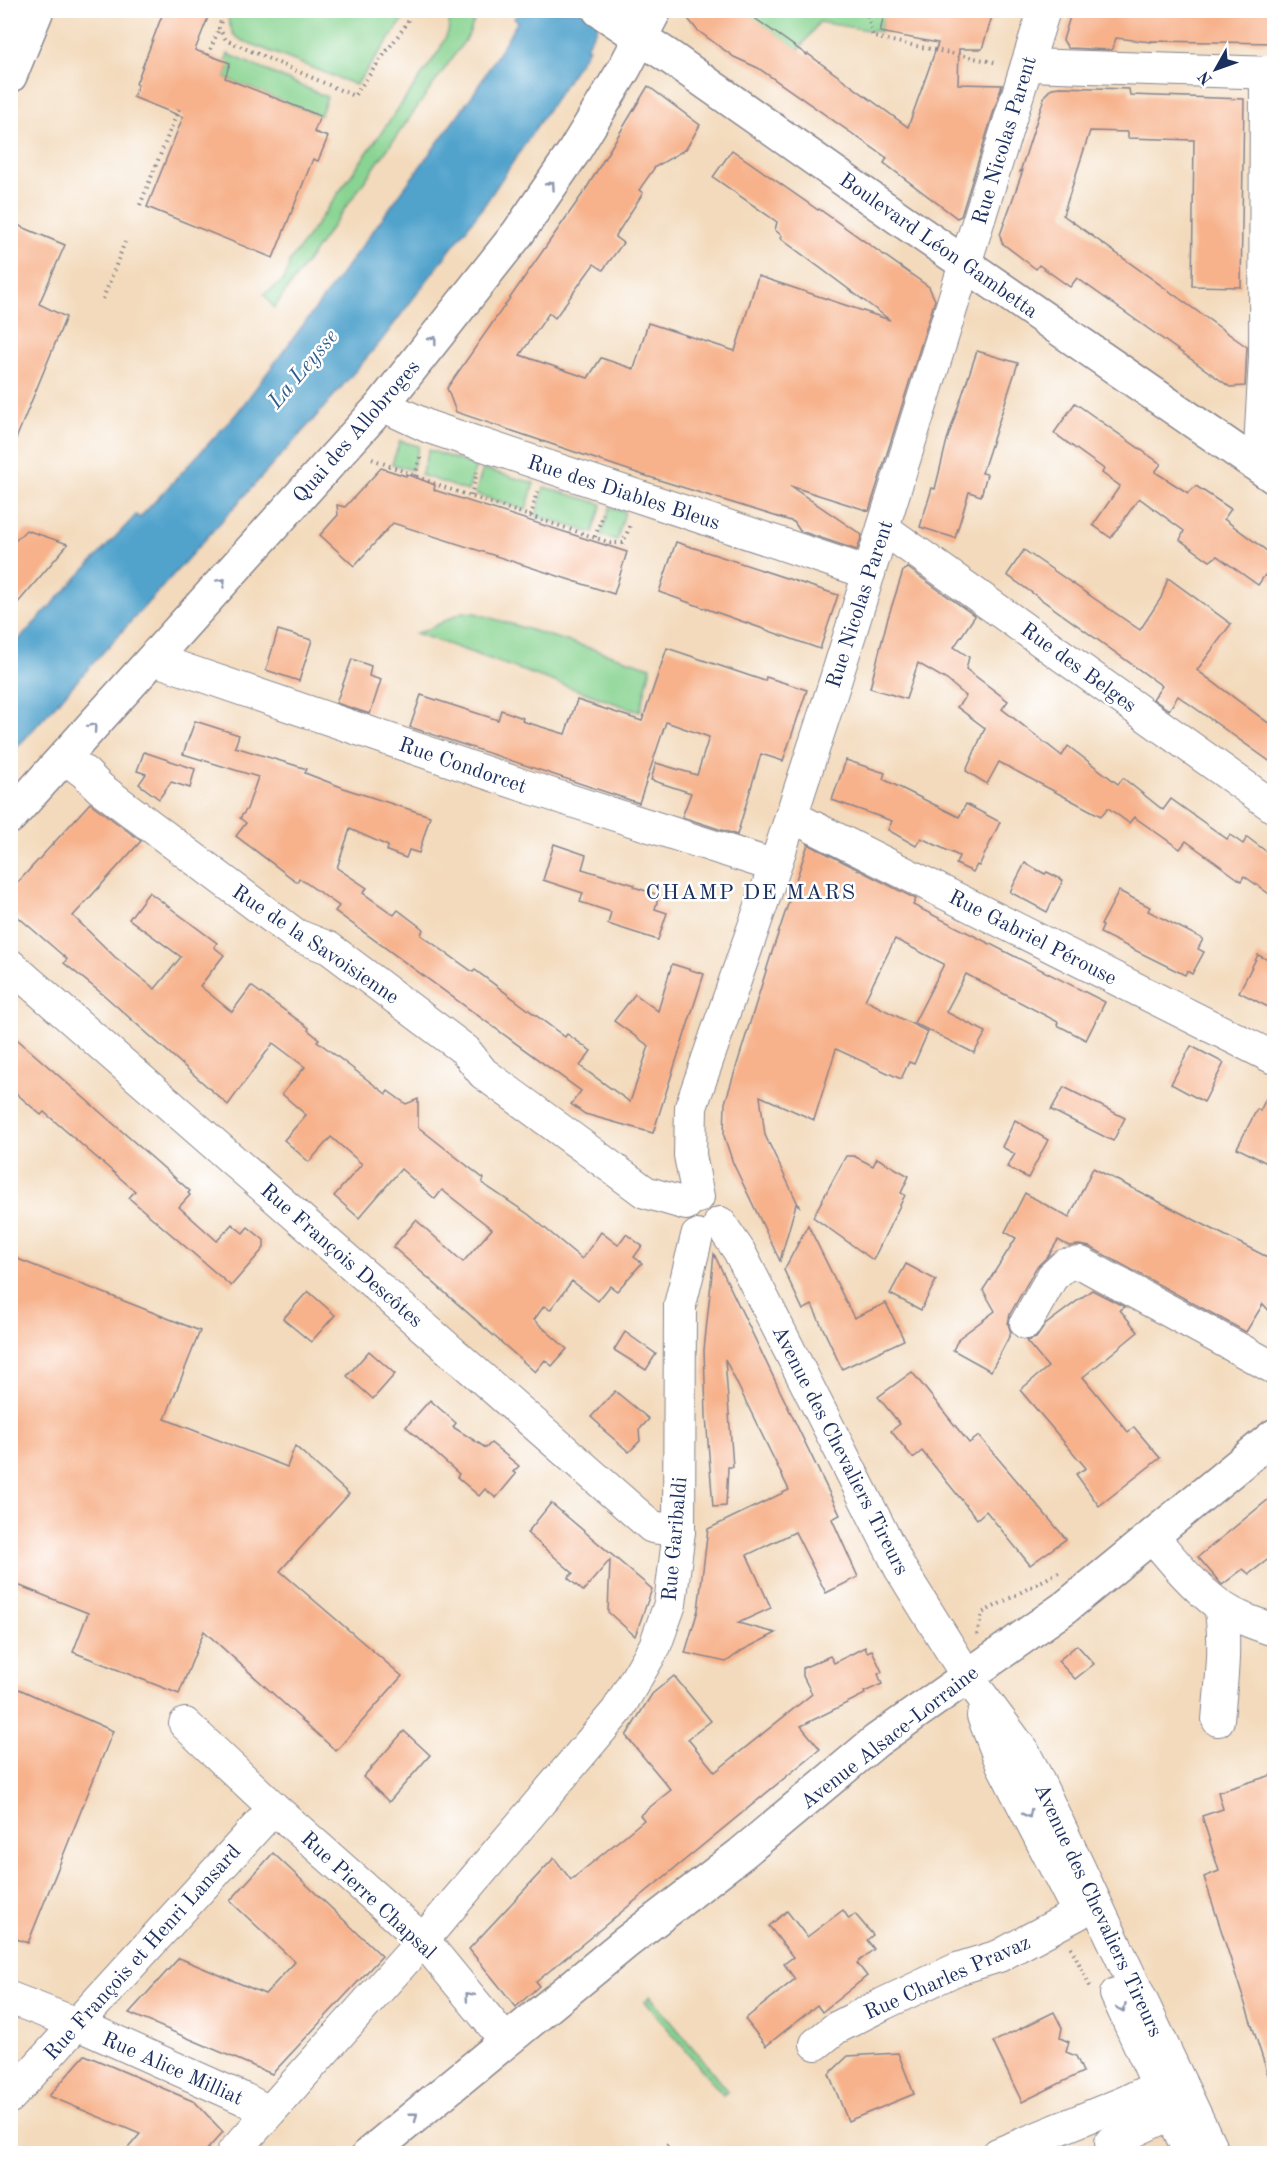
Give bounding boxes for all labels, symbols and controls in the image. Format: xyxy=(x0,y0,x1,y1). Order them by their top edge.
north arrow xyxy=(1186,39,1246,99)
street label: Rue Nicolas Parent xyxy=(970,54,1041,227)
text: N xyxy=(1195,67,1216,87)
street label: Boulevard Léon Gambetta xyxy=(835,170,1041,323)
one-way arrow xyxy=(544,180,555,191)
water label: La Leysse xyxy=(264,326,343,414)
one-way arrow xyxy=(426,336,437,347)
street label: Quai des Allobroges xyxy=(290,357,424,507)
street label: Rue des Diables Bleus xyxy=(525,452,722,534)
street label: Rue Nicolas Parent xyxy=(823,518,897,691)
one-way arrow xyxy=(215,578,226,588)
street label: Rue des Belges xyxy=(1016,619,1140,717)
one-way arrow xyxy=(85,723,96,734)
street label: Rue Condorcet xyxy=(396,735,529,798)
street label: Rue de la Savoisienne xyxy=(228,882,402,1009)
district label: CHAMP DE MARS xyxy=(645,882,857,904)
street label: Rue Gabriel Pérouse xyxy=(945,887,1120,990)
street label: Rue François Descôtes xyxy=(256,1180,426,1332)
street label: Avenue des Chevaliers Tireurs xyxy=(768,1323,912,1579)
street label: Rue Garibaldi xyxy=(660,1476,691,1602)
street label: Avenue Alsace-Lorraine xyxy=(797,1662,983,1814)
street label: Avenue des Chevaliers Tireurs xyxy=(1030,1781,1166,2040)
one-way arrow xyxy=(1021,1808,1032,1819)
street label: Rue Pierre Chapsal xyxy=(296,1828,440,1964)
street label: Rue François et Henri Lansard xyxy=(41,1841,245,2065)
street label: Rue Charles Pravaz xyxy=(861,1932,1034,2024)
one-way arrow xyxy=(466,1992,477,2003)
one-way arrow xyxy=(1115,2002,1127,2013)
street label: Rue Alice Milliat xyxy=(99,2029,246,2110)
one-way arrow xyxy=(407,2113,418,2124)

